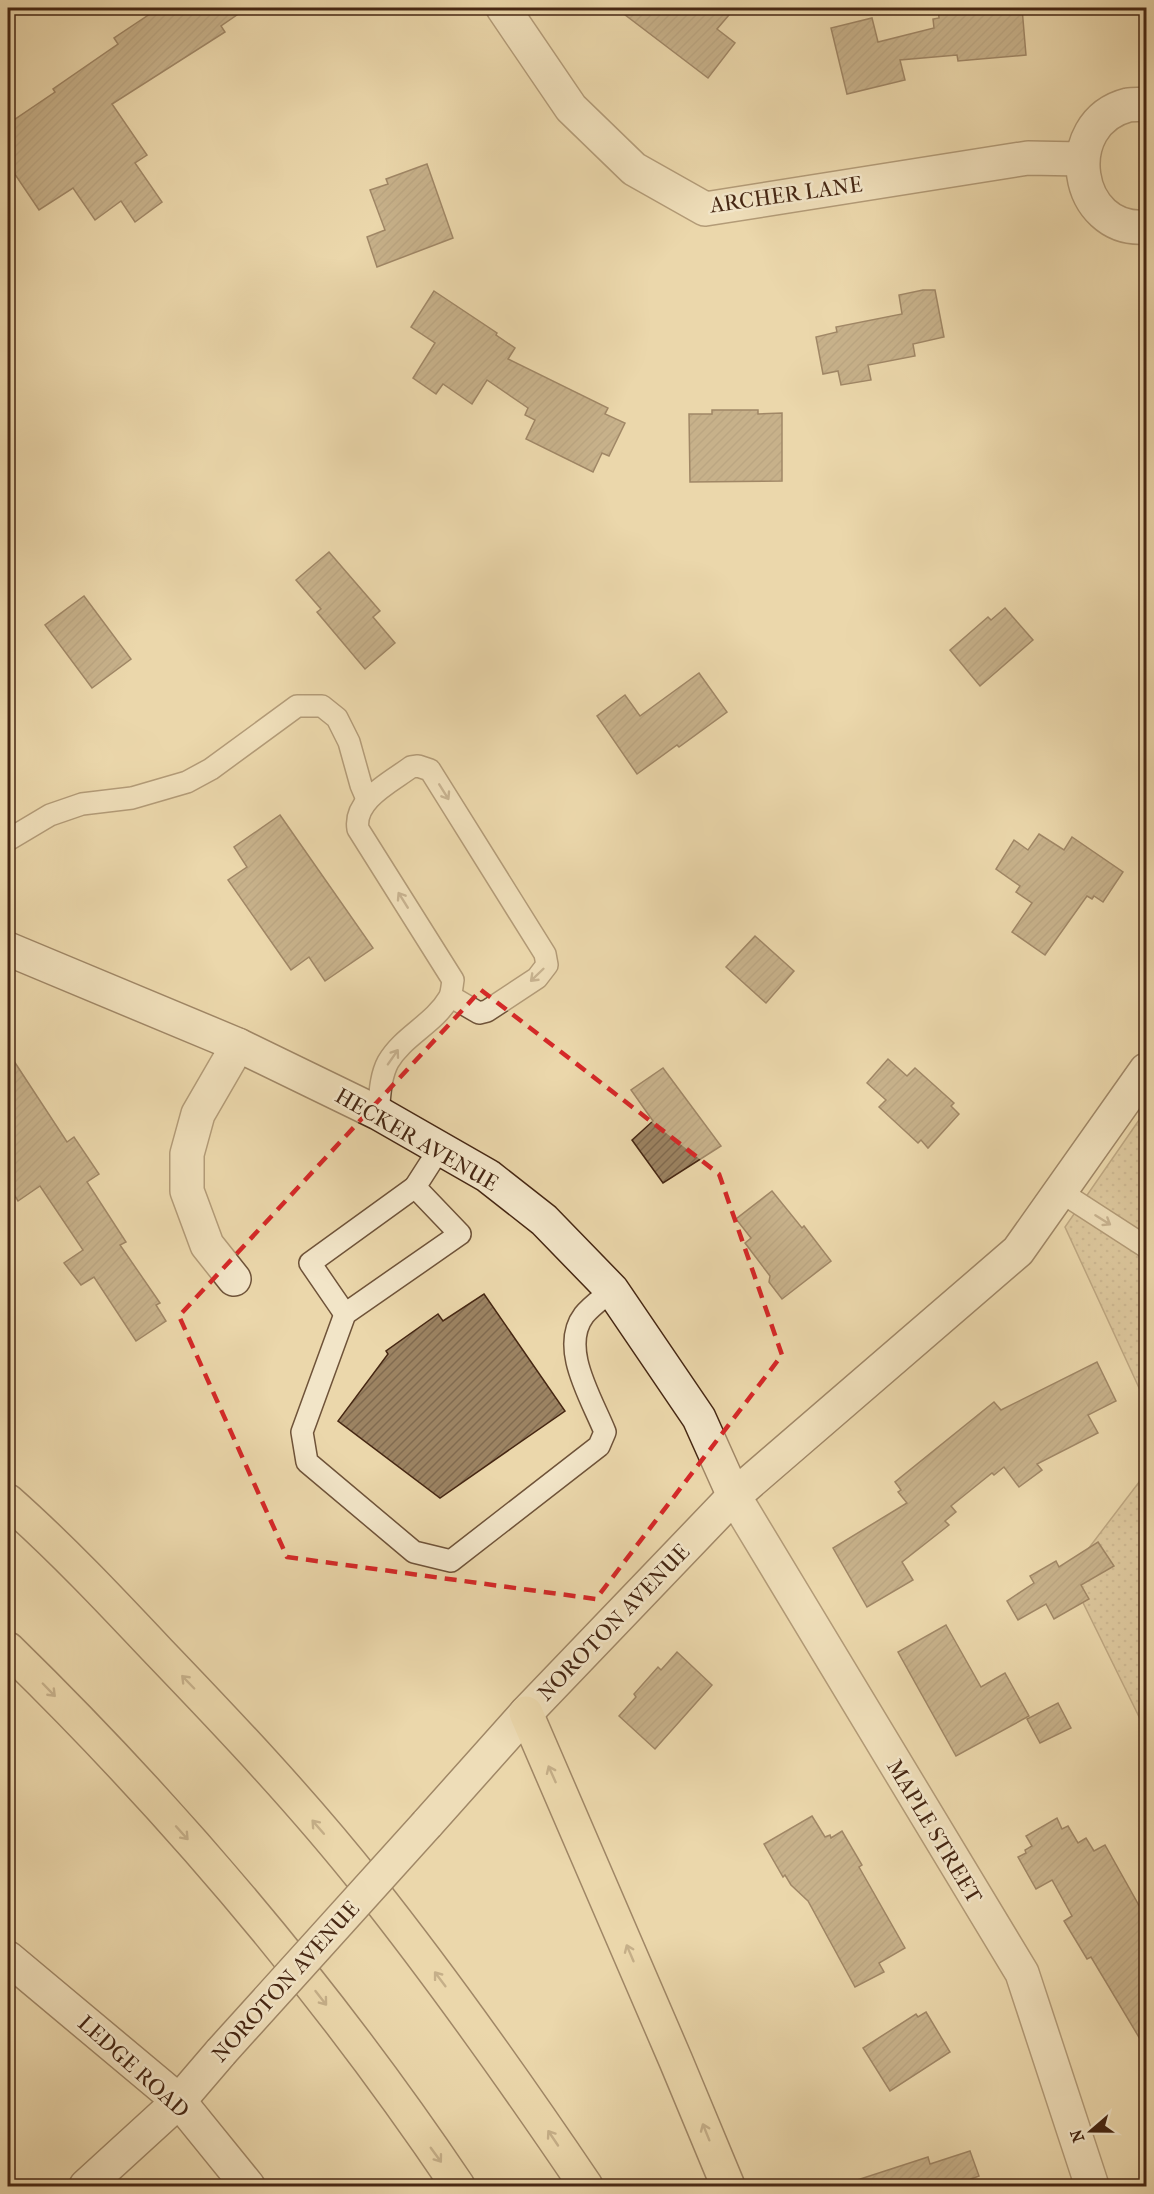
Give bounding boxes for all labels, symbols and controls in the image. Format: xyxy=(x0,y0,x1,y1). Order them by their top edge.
street label: ARCHER LANE xyxy=(707,171,864,219)
one-way arrow xyxy=(439,783,451,800)
one-way arrow xyxy=(397,892,409,909)
one-way arrow xyxy=(530,968,545,983)
one-way arrow xyxy=(387,1050,399,1066)
street label: HECKER AVENUE xyxy=(330,1083,503,1197)
one-way arrow xyxy=(1094,1214,1111,1226)
street label: NOROTON AVENUE xyxy=(532,1539,695,1706)
one-way arrow xyxy=(181,1675,195,1690)
one-way arrow xyxy=(42,1682,56,1697)
street label: MAPLE STREET xyxy=(881,1755,988,1909)
one-way arrow xyxy=(545,1766,557,1784)
one-way arrow xyxy=(312,1819,325,1835)
one-way arrow xyxy=(175,1825,189,1840)
street label: NOROTON AVENUE xyxy=(207,1896,365,2068)
one-way arrow xyxy=(624,1944,635,1962)
one-way arrow xyxy=(434,1972,447,1988)
one-way arrow xyxy=(314,1990,327,2006)
street label: LEDGE ROAD xyxy=(72,2010,194,2123)
north arrow xyxy=(1061,2101,1121,2161)
one-way arrow xyxy=(700,2124,711,2142)
text: N xyxy=(1066,2126,1088,2145)
one-way arrow xyxy=(547,2130,559,2147)
one-way arrow xyxy=(430,2147,443,2163)

